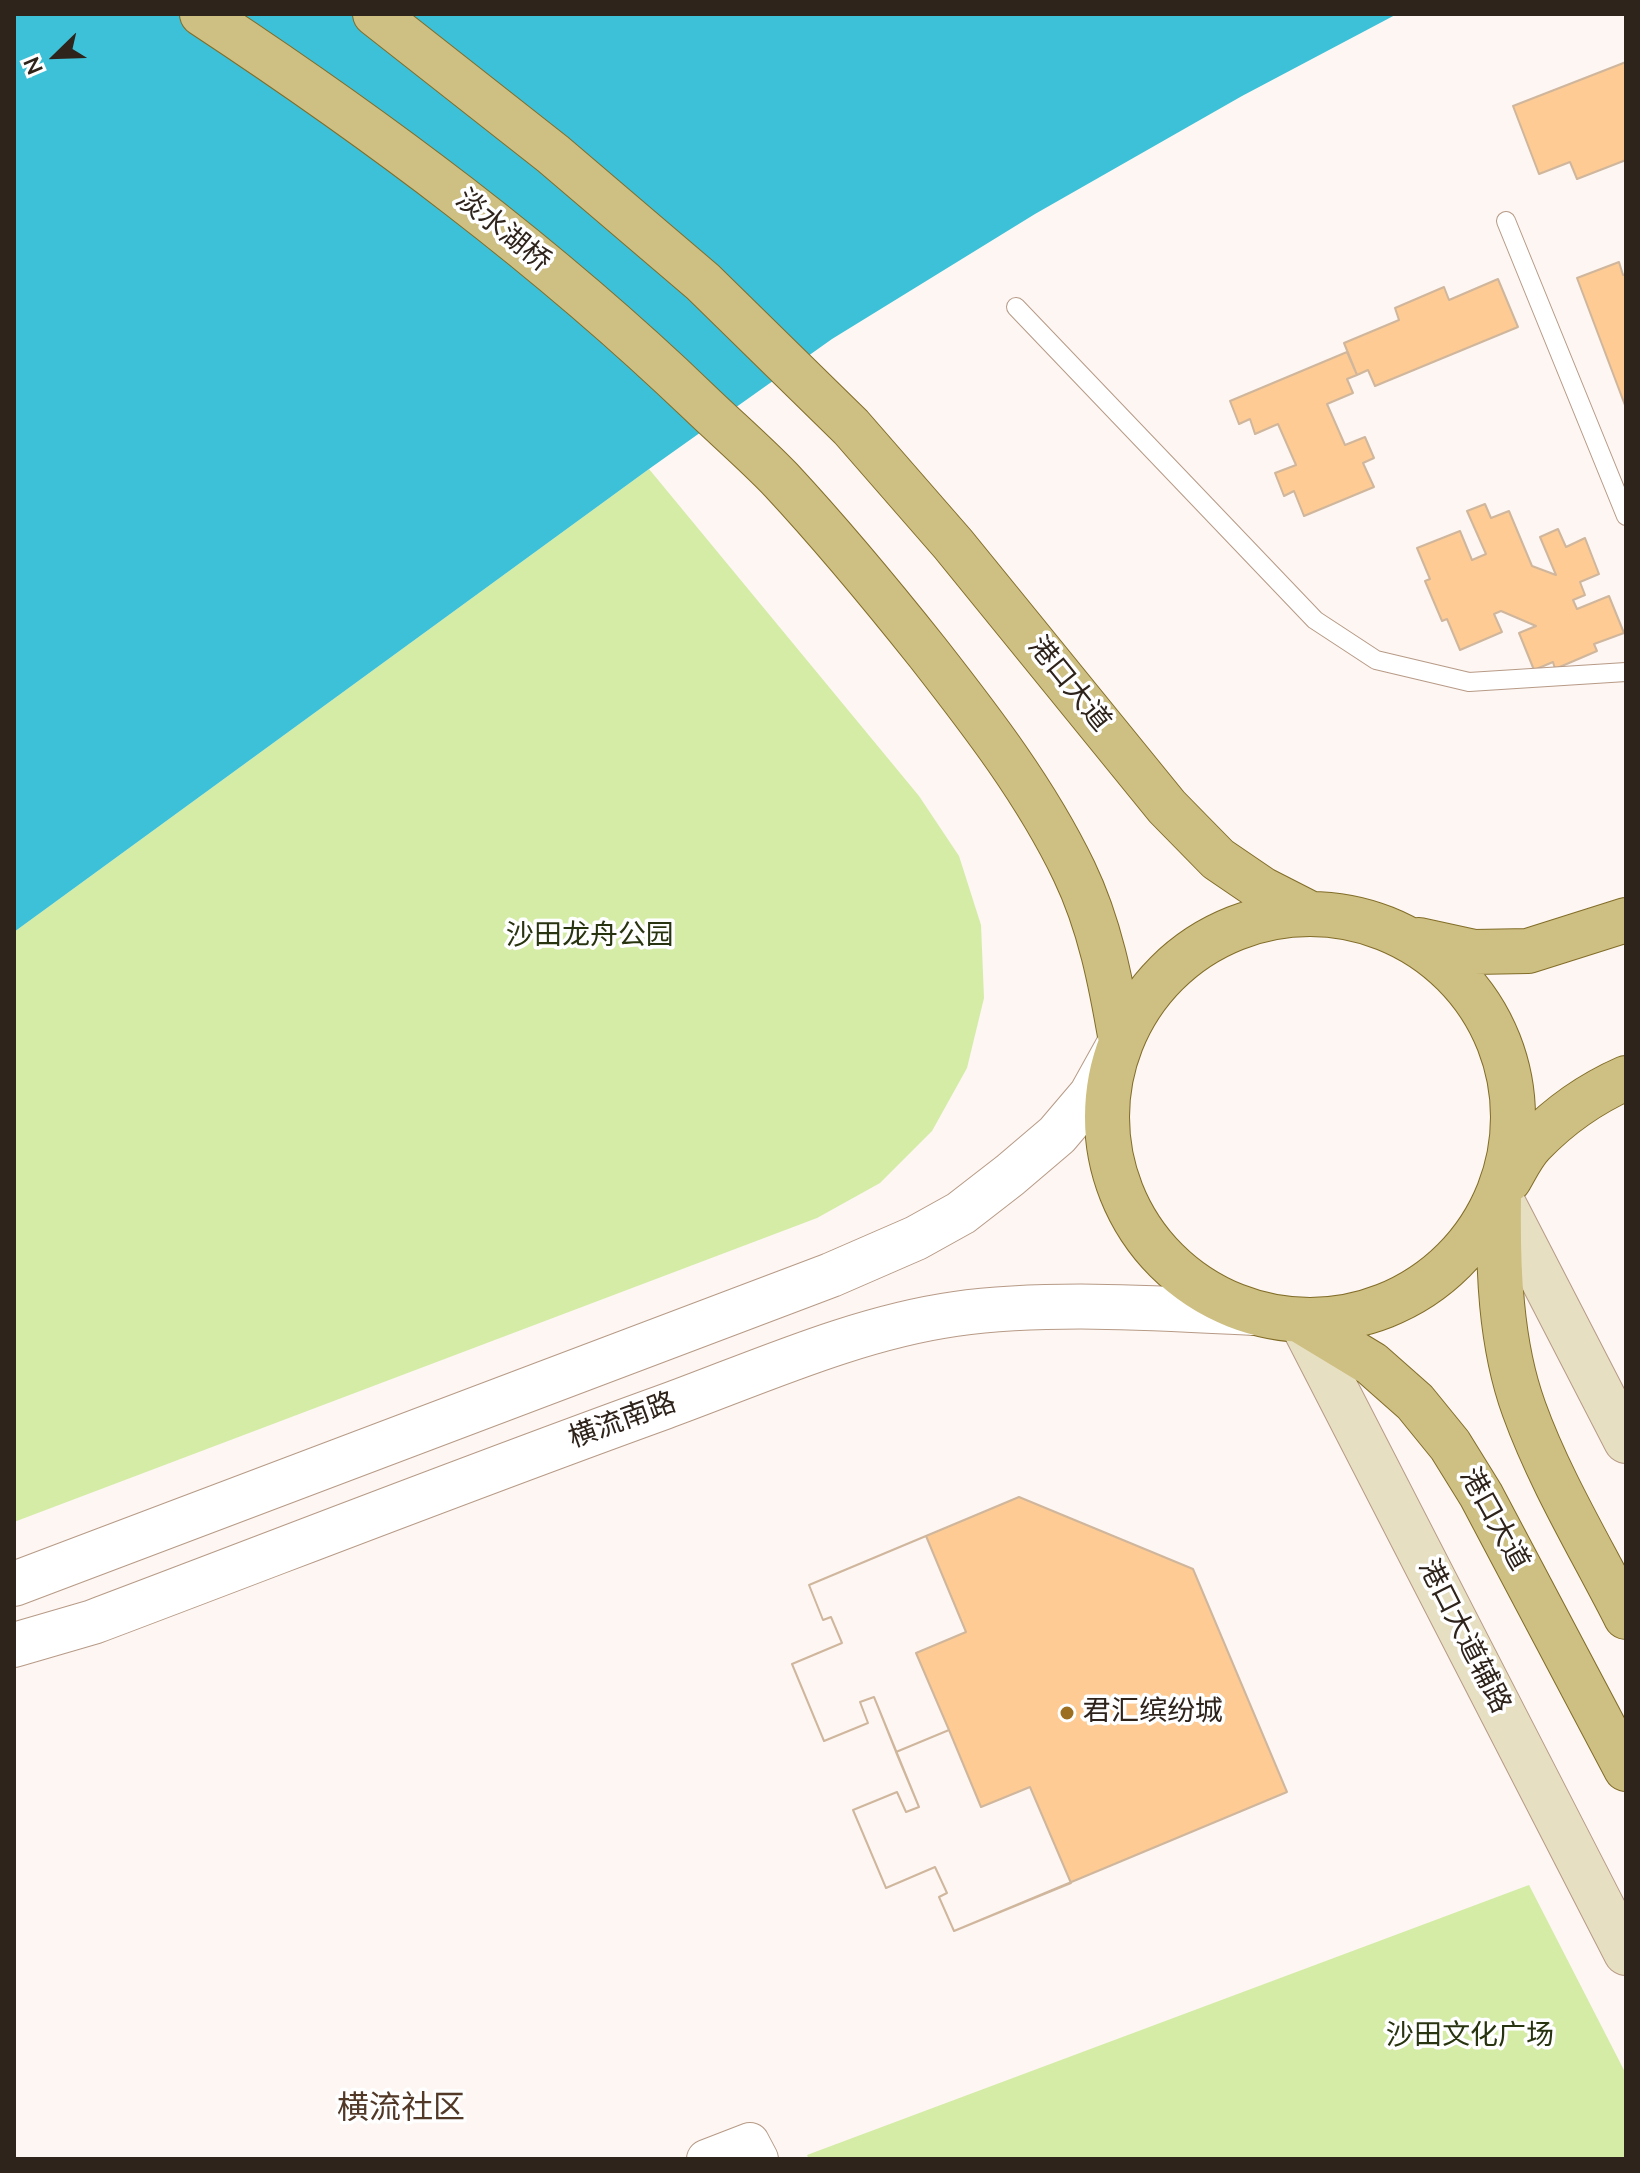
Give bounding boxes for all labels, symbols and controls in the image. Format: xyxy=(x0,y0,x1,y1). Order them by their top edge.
north arrow xyxy=(16,16,96,96)
text: N xyxy=(17,52,51,79)
street label: 淡水湖桥 xyxy=(448,184,556,280)
street label: 港口大道 xyxy=(1020,631,1116,739)
park label: 沙田龙舟公园 xyxy=(506,920,674,954)
street label: 横流南路 xyxy=(565,1387,681,1457)
street label: 港口大道 xyxy=(1451,1463,1535,1577)
street label: 港口大道辅路 xyxy=(1410,1555,1516,1719)
place label: 君汇缤纷城 xyxy=(1083,1696,1223,1730)
marker: 君汇缤纷城 xyxy=(1058,1704,1076,1722)
park label: 沙田文化广场 xyxy=(1386,2020,1554,2054)
district label: 横流社区 xyxy=(337,2091,465,2129)

